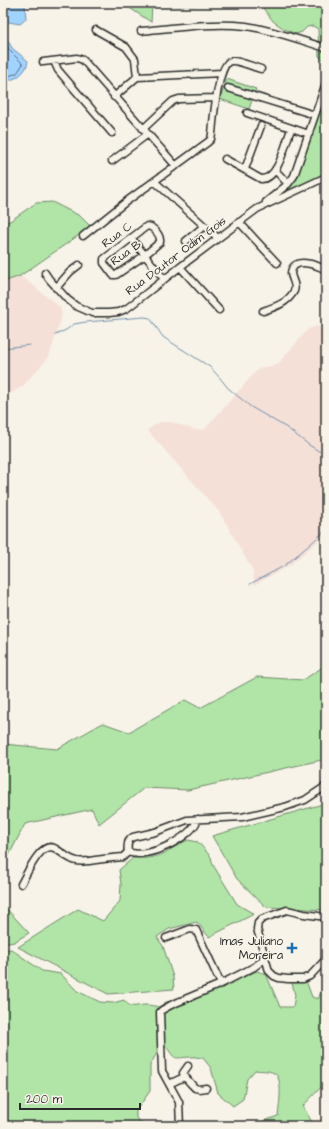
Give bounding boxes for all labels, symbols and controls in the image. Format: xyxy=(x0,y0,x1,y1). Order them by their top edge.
street label: Rua Doutor Odim Gois xyxy=(122,212,230,300)
street label: Rua C xyxy=(98,218,136,252)
street label: Rua B xyxy=(107,236,145,270)
place label: Imas Juliano Moreira xyxy=(220,933,283,964)
marker: Imas Juliano Moreira xyxy=(286,942,298,954)
scale bar xyxy=(20,1085,140,1111)
text: 200 m xyxy=(26,1091,63,1108)

